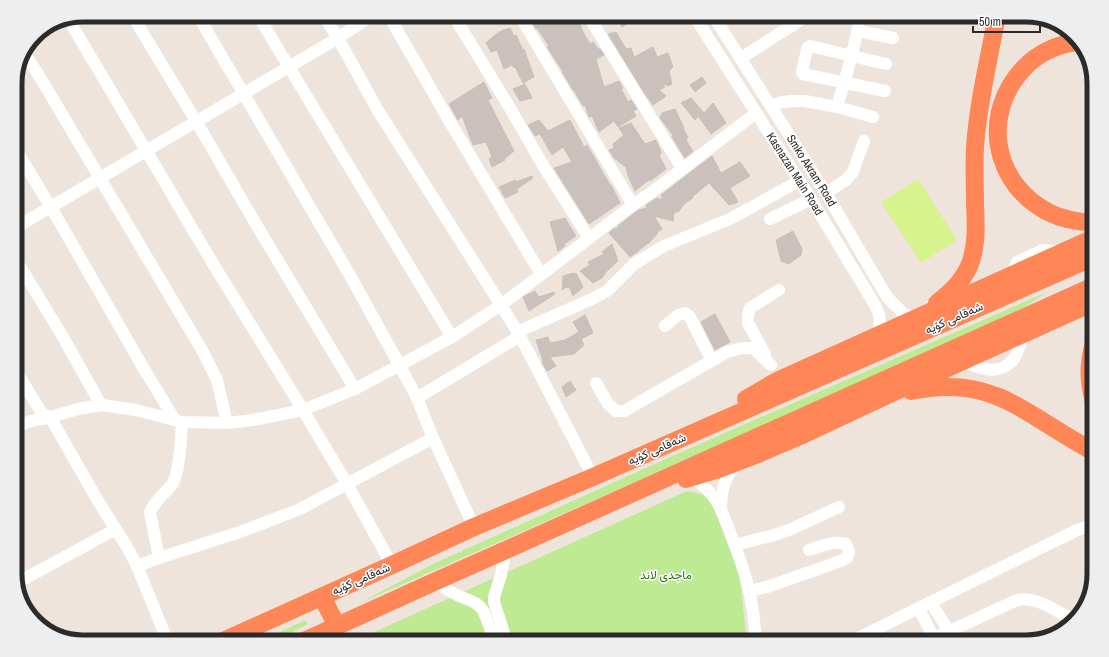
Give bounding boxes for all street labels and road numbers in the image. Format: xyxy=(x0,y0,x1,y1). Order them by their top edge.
street label: Kasnazan Main Road xyxy=(763,130,827,218)
street label: Smko Akram Road xyxy=(783,132,840,210)
street label: شەقامی کۆیە xyxy=(922,298,986,338)
street label: شەقامی کۆیە xyxy=(625,429,689,469)
street label: شەقامی کۆیە xyxy=(329,559,393,599)

